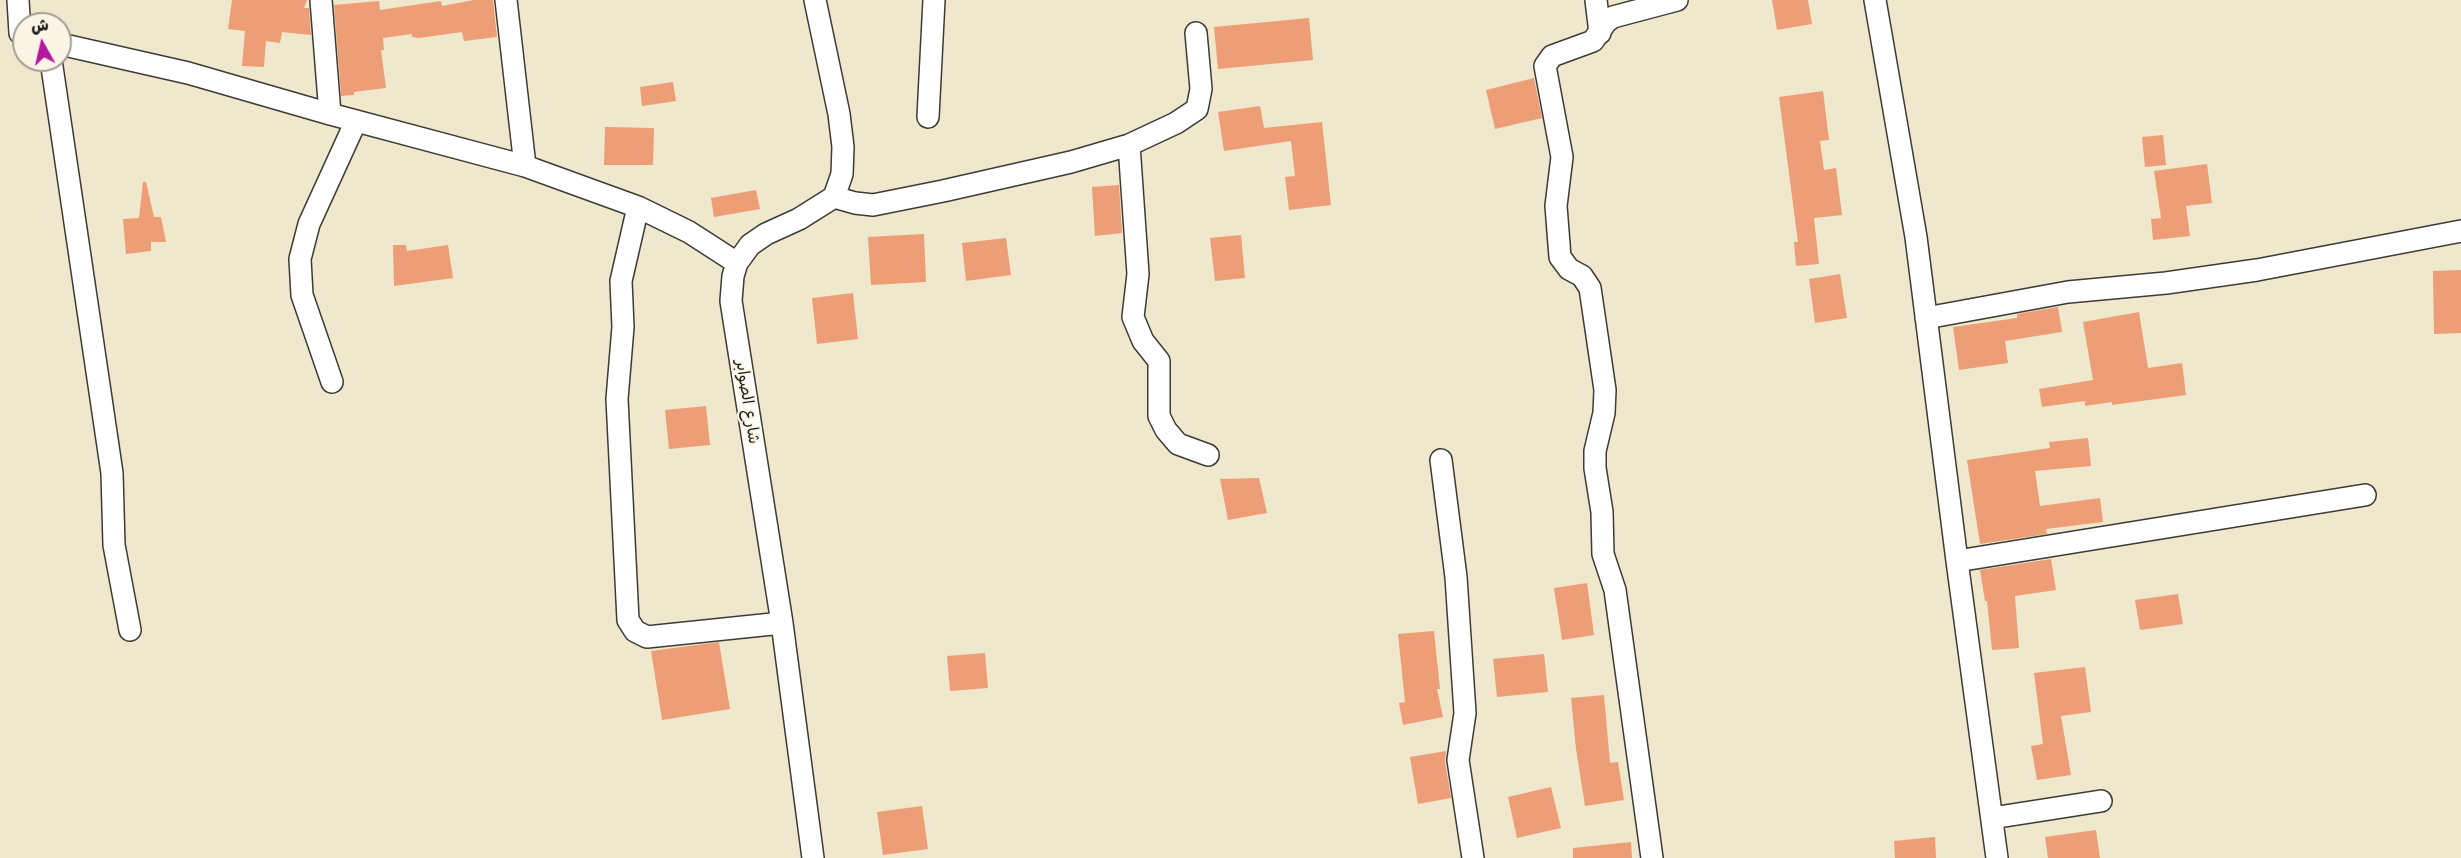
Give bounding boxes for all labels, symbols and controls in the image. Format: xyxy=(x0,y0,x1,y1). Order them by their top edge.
north arrow xyxy=(12,12,72,72)
text: ش xyxy=(30,14,50,37)
street label: شارع الصوابر xyxy=(731,359,763,445)

